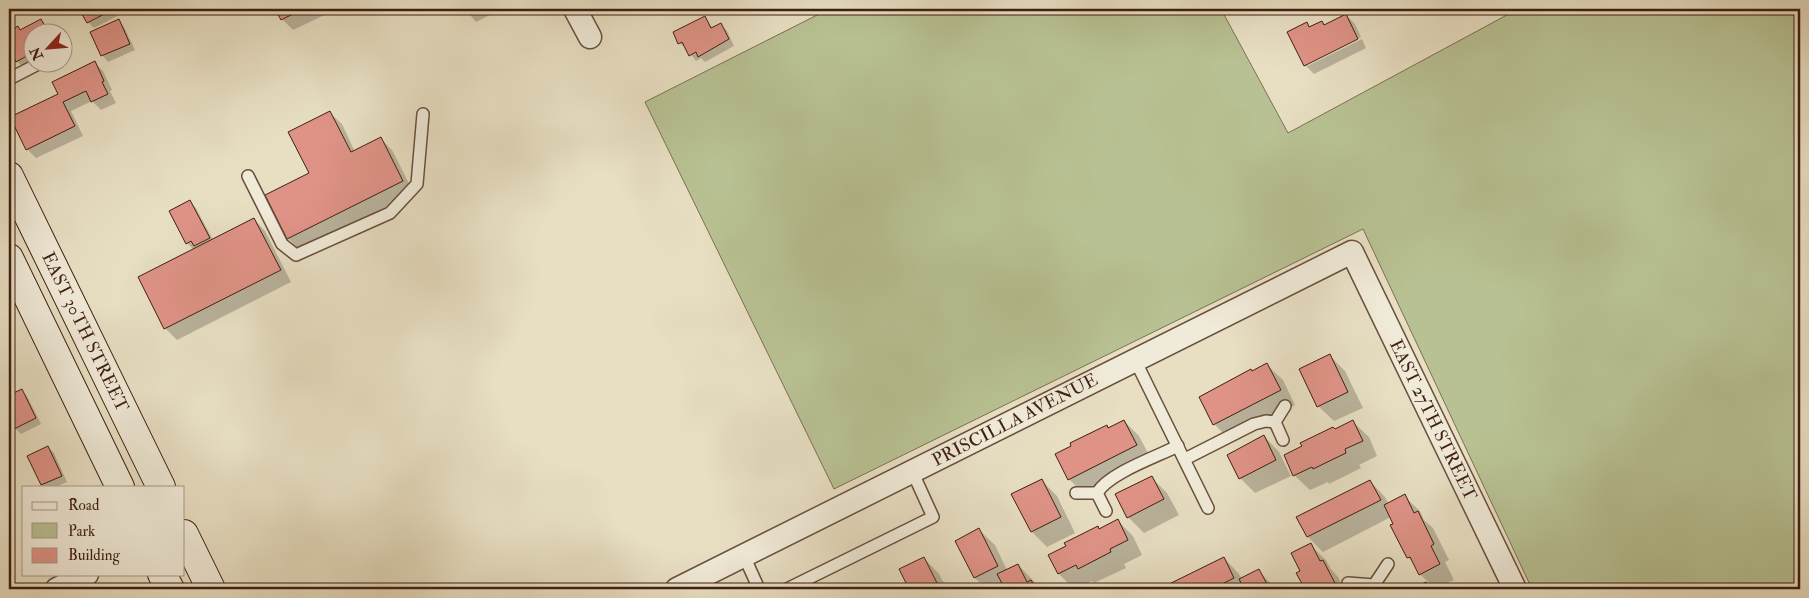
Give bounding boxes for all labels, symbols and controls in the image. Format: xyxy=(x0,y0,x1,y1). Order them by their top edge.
north arrow xyxy=(22,22,72,72)
text: N xyxy=(26,44,48,64)
street label: EAST 30TH STREET xyxy=(36,248,134,416)
street label: EAST 27TH STREET xyxy=(1384,336,1482,505)
street label: PRISCILLA AVENUE xyxy=(928,368,1102,472)
legend xyxy=(22,486,185,576)
text: Road xyxy=(68,496,100,515)
text: Park xyxy=(68,522,95,541)
text: Building xyxy=(68,546,120,565)

